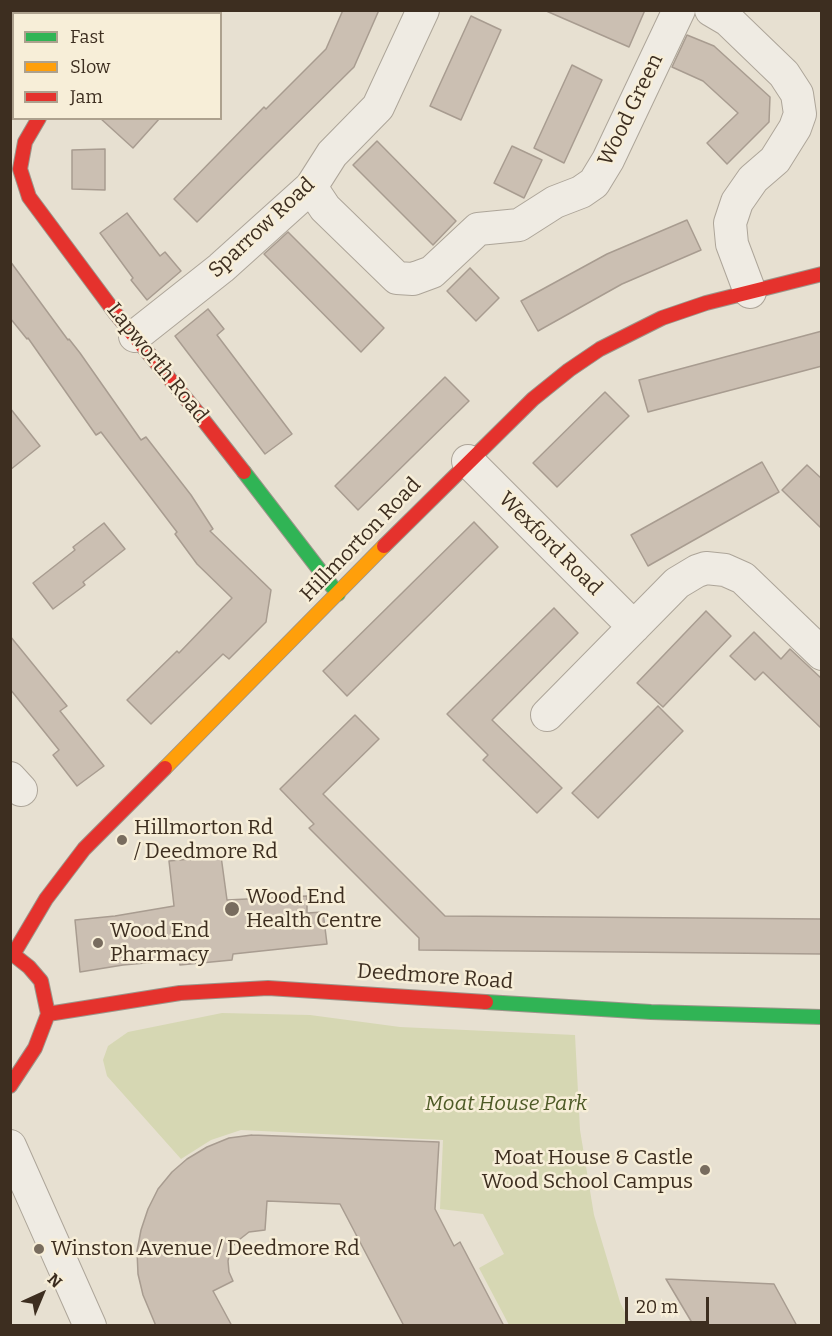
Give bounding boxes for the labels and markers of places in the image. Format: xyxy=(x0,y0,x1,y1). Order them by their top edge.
place label: Hillmorton Rd / Deedmore Rd xyxy=(134,815,278,865)
marker: Hillmorton Rd / Deedmore Rd xyxy=(115,833,129,847)
place label: Wood End Health Centre xyxy=(246,884,382,934)
marker: Wood End Health Centre xyxy=(223,900,241,918)
place label: Wood End Pharmacy xyxy=(110,918,209,968)
marker: Wood End Pharmacy xyxy=(91,936,105,950)
place label: Moat House & Castle Wood School Campus xyxy=(482,1145,693,1195)
marker: Moat House & Castle Wood School Campus xyxy=(698,1163,712,1177)
place label: Winston Avenue / Deedmore Rd xyxy=(51,1236,360,1262)
marker: Winston Avenue / Deedmore Rd xyxy=(32,1242,46,1256)

